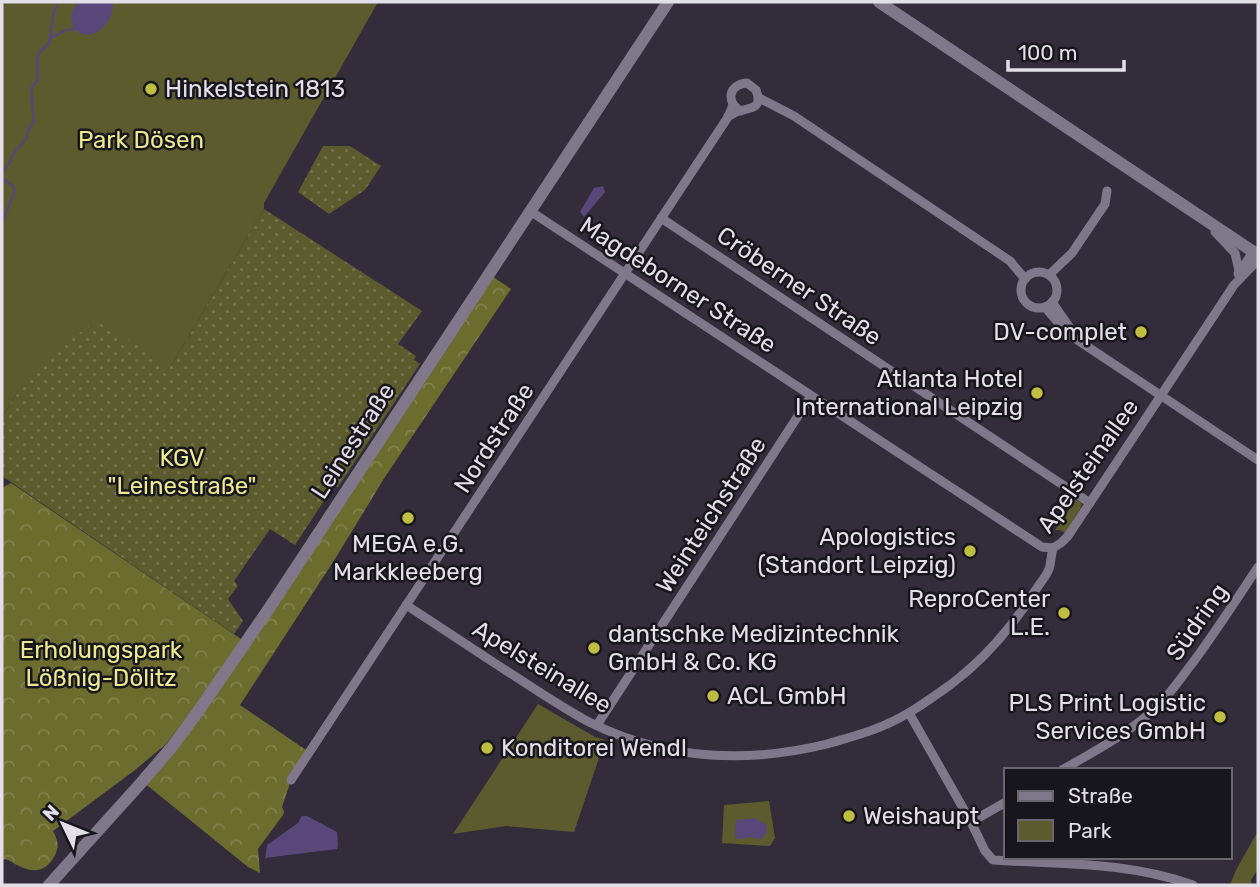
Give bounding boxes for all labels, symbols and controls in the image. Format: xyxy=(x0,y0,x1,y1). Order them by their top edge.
scale bar xyxy=(1008,28,1124,72)
text: 100 m xyxy=(1018,40,1077,65)
place label: Hinkelstein 1813 xyxy=(165,75,345,103)
marker: Hinkelstein 1813 xyxy=(143,81,159,97)
park label: Park Dösen xyxy=(78,126,204,154)
street label: Magdeborner Straße xyxy=(575,211,781,359)
street label: Cröberner Straße xyxy=(712,221,886,351)
place label: DV-complet xyxy=(993,318,1127,346)
marker: DV-complet xyxy=(1133,324,1149,340)
place label: Atlanta Hotel International Leipzig xyxy=(795,365,1023,421)
street label: Leinestraße xyxy=(305,378,401,504)
street label: Nordstraße xyxy=(448,378,540,498)
marker: Atlanta Hotel International Leipzig xyxy=(1029,385,1045,401)
street label: Apelsteinallee xyxy=(1032,394,1144,538)
street label: Weinteichstraße xyxy=(650,432,772,598)
park label: KGV "Leinestraße" xyxy=(107,444,257,500)
marker: MEGA e.G. Markkleeberg xyxy=(400,510,416,526)
place label: Apologistics (Standort Leipzig) xyxy=(758,523,956,579)
place label: MEGA e.G. Markkleeberg xyxy=(333,530,483,586)
marker: Apologistics (Standort Leipzig) xyxy=(962,543,978,559)
street label: Südring xyxy=(1160,578,1234,666)
place label: ReproCenter L.E. xyxy=(908,585,1050,641)
marker: ReproCenter L.E. xyxy=(1056,605,1072,621)
street label: Apelsteinallee xyxy=(468,615,616,719)
place label: dantschke Medizintechnik GmbH & Co. KG xyxy=(608,620,900,676)
park label: Erholungspark Lößnig-Dölitz xyxy=(20,636,183,692)
marker: dantschke Medizintechnik GmbH & Co. KG xyxy=(586,640,602,656)
place label: ACL GmbH xyxy=(727,682,847,710)
marker: ACL GmbH xyxy=(705,688,721,704)
place label: PLS Print Logistic Services GmbH xyxy=(1008,689,1206,745)
marker: PLS Print Logistic Services GmbH xyxy=(1212,709,1228,725)
place label: Konditorei Wendl xyxy=(501,734,687,762)
marker: Konditorei Wendl xyxy=(479,740,495,756)
legend xyxy=(1004,768,1232,859)
text: Straße xyxy=(1068,783,1133,808)
north arrow xyxy=(28,789,98,859)
text: N xyxy=(38,800,64,826)
place label: Weishaupt xyxy=(863,802,979,830)
marker: Weishaupt xyxy=(841,808,857,824)
text: Park xyxy=(1068,818,1112,843)

